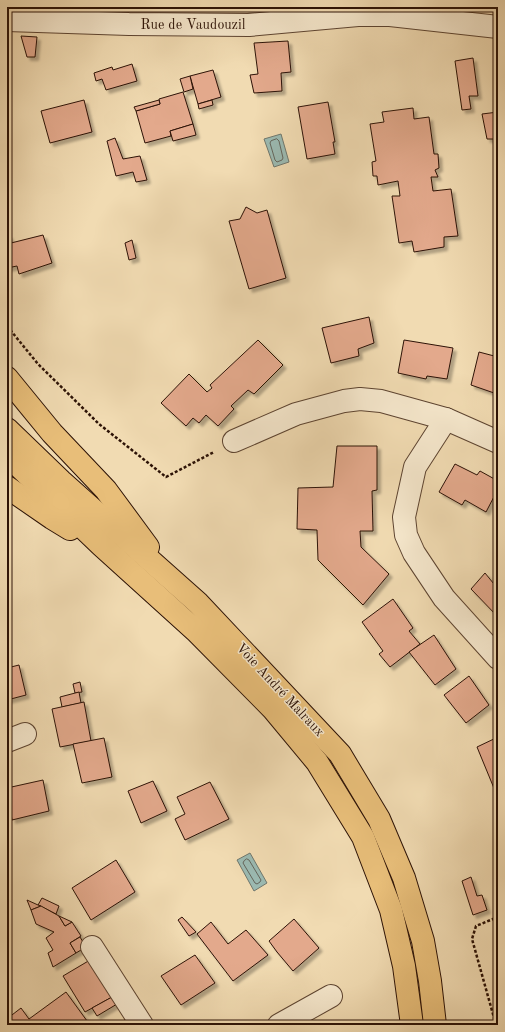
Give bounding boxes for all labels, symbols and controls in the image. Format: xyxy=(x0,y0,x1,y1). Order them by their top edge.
street label: Rue de Vaudouzil xyxy=(140,18,246,32)
street label: Voie André Malraux xyxy=(233,641,327,739)

